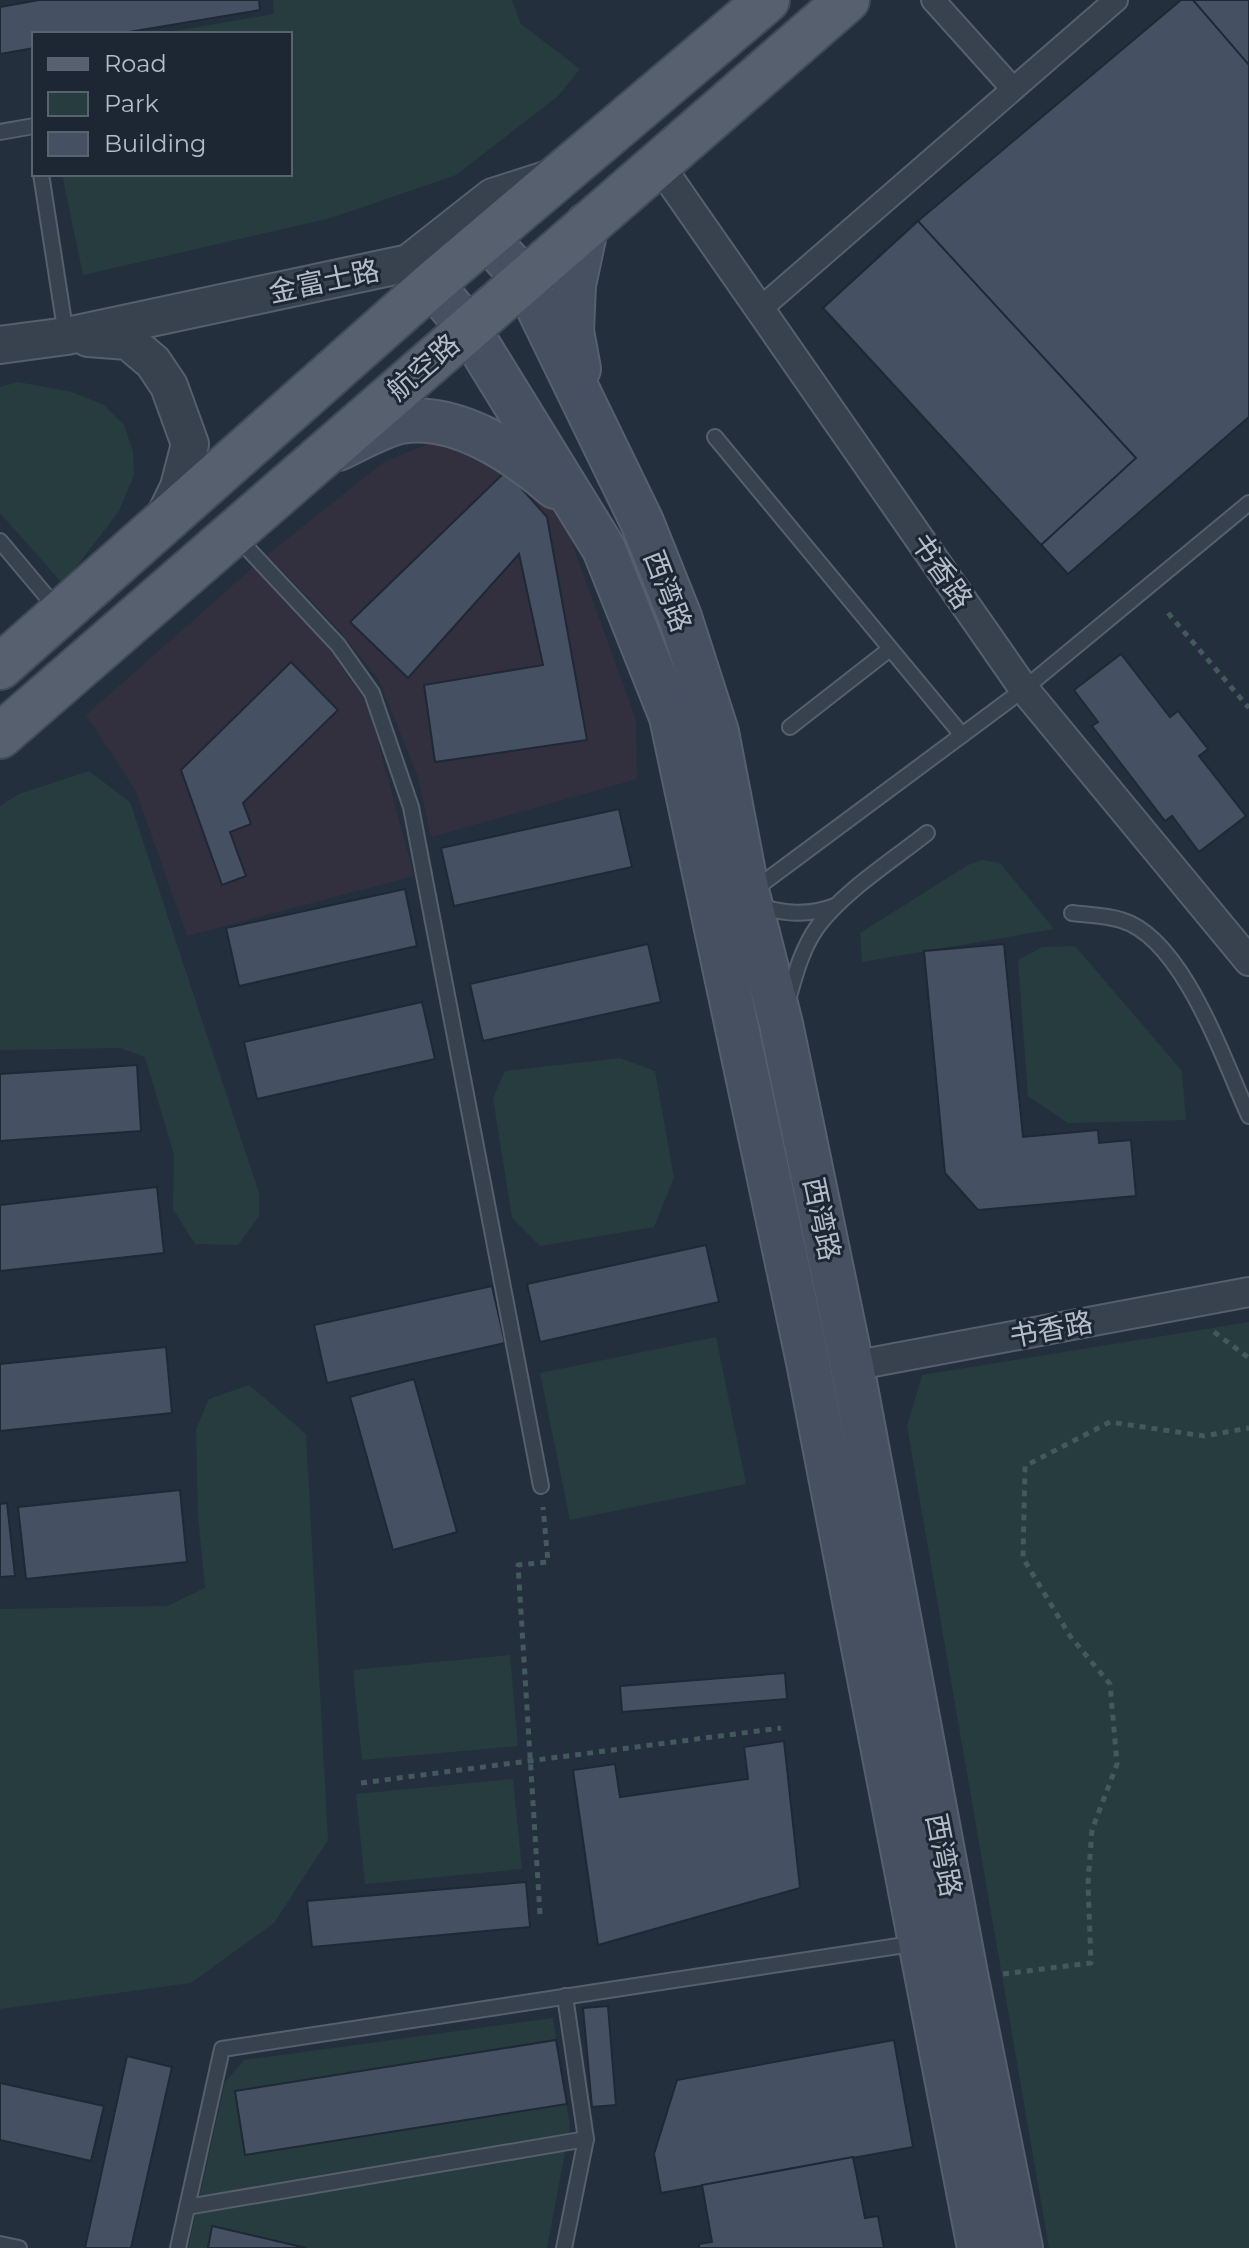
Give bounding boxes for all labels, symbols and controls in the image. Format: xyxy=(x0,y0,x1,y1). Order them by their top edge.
legend xyxy=(32,32,292,176)
text: Road xyxy=(104,49,167,78)
text: Park xyxy=(104,89,159,118)
text: Building xyxy=(104,129,207,158)
street label: 金富士路 xyxy=(266,253,382,309)
street label: 航空路 xyxy=(380,327,466,407)
street label: 书香路 xyxy=(904,527,980,615)
street label: 西湾路 xyxy=(637,546,699,636)
street label: 西湾路 xyxy=(797,1174,847,1264)
street label: 书香路 xyxy=(1007,1304,1095,1354)
street label: 西湾路 xyxy=(919,1811,969,1899)

